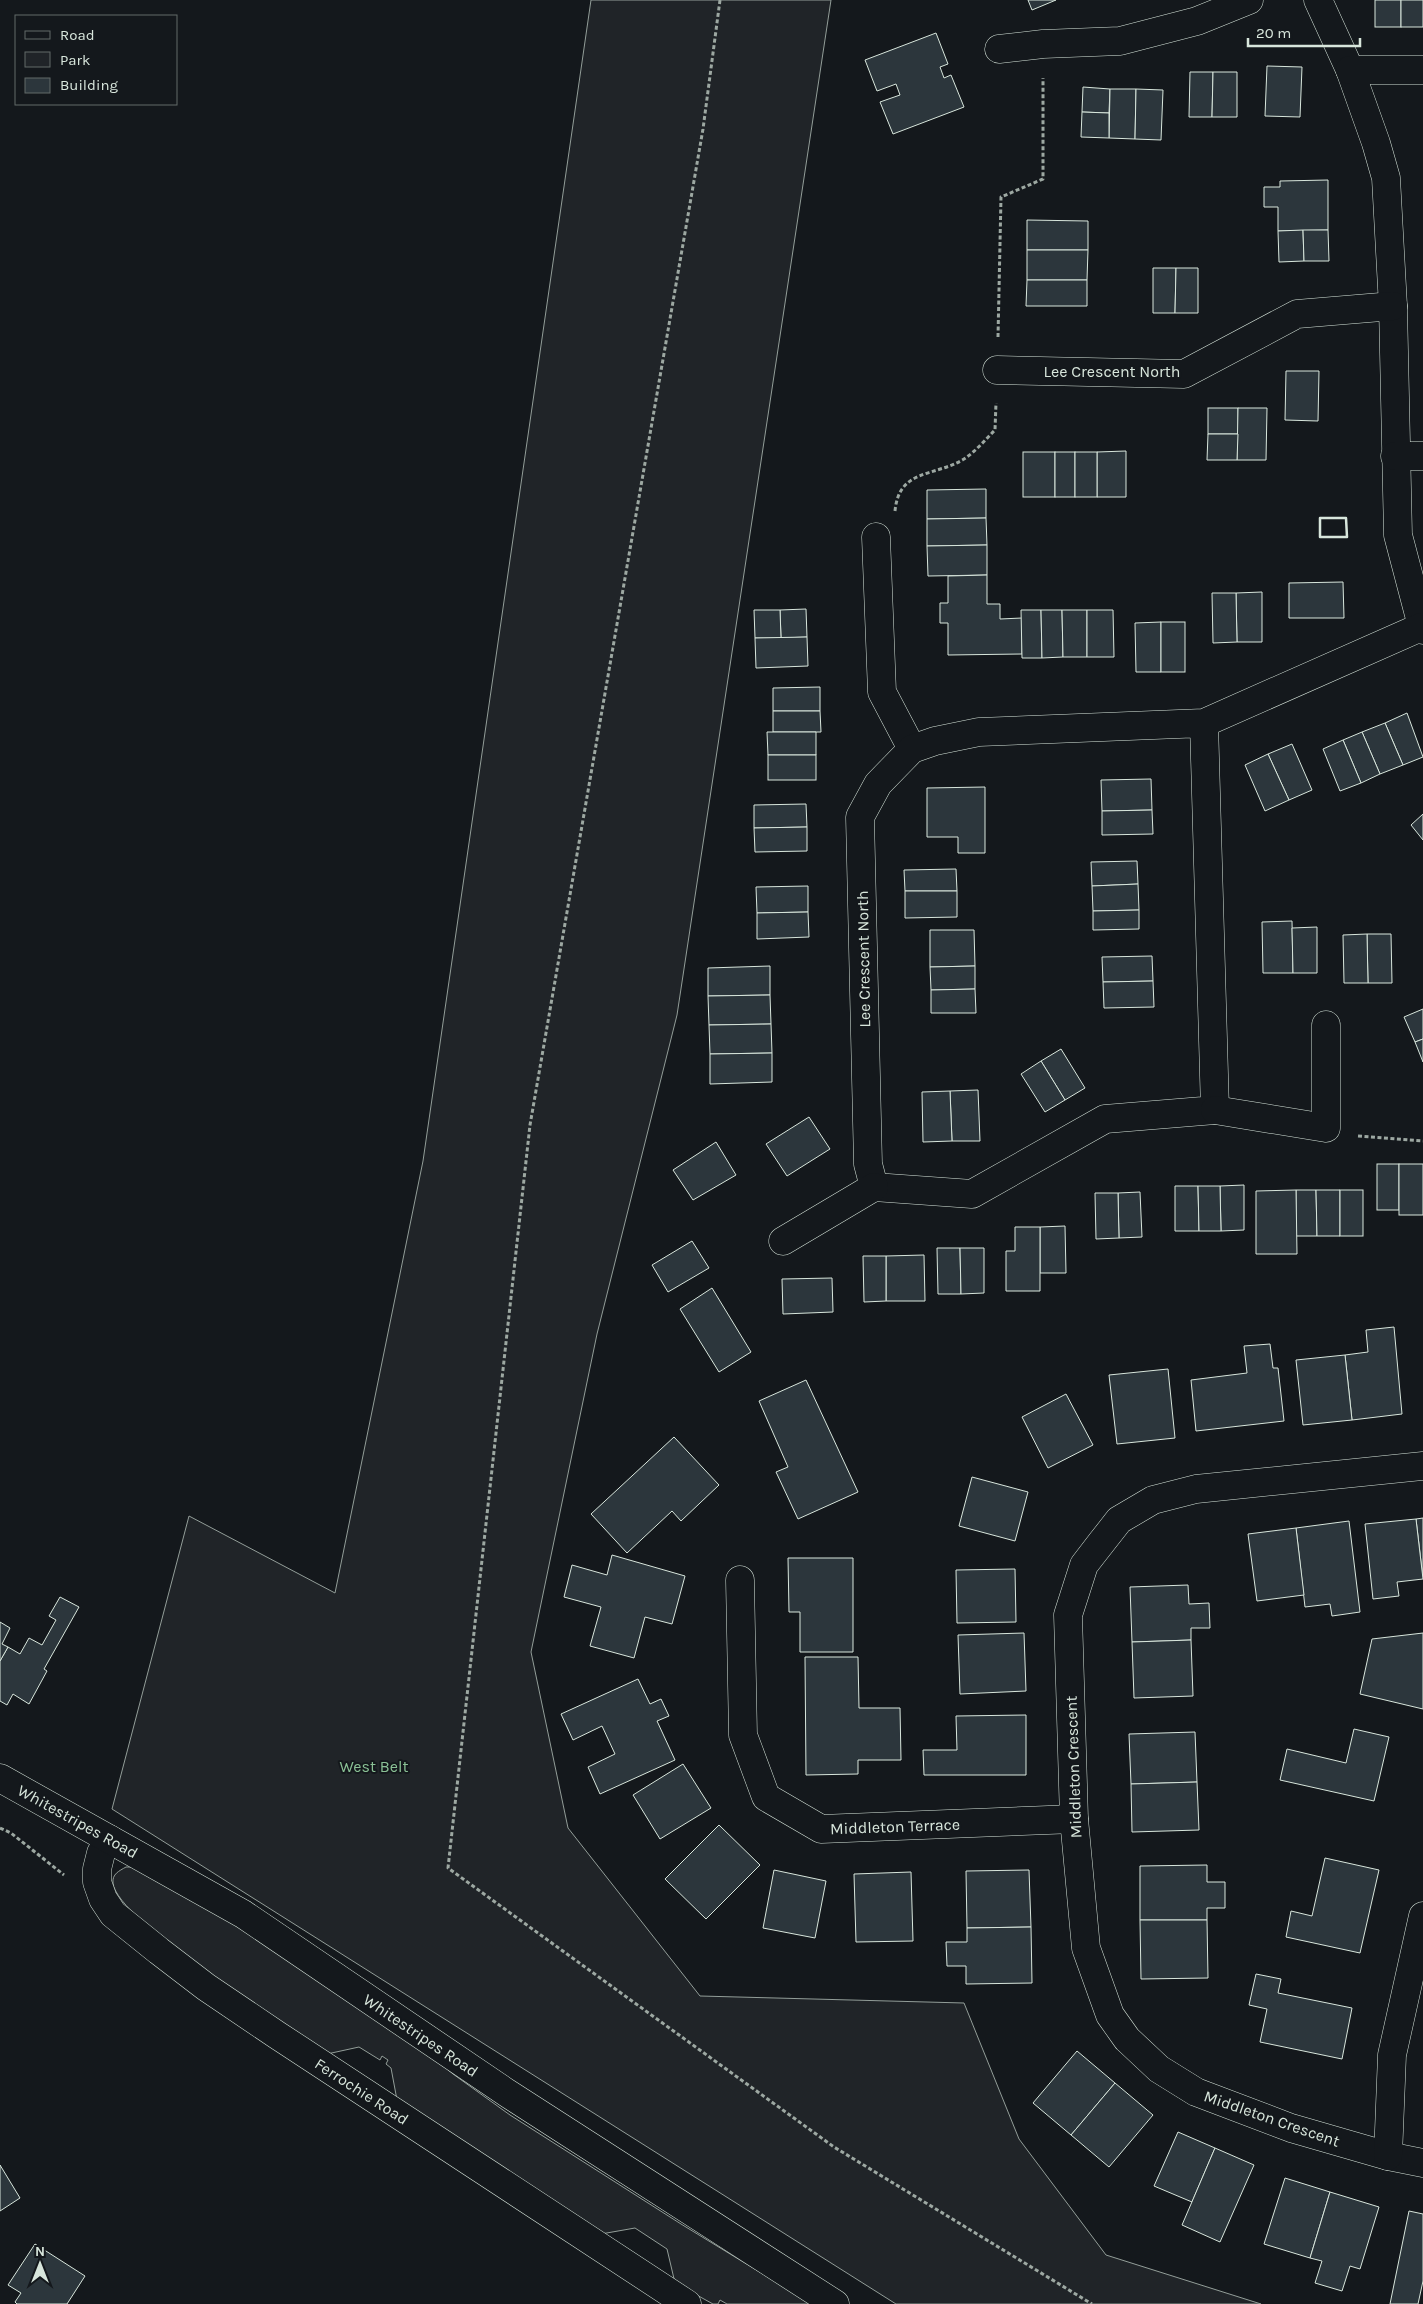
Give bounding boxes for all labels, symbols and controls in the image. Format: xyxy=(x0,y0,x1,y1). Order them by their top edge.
legend xyxy=(15,15,178,105)
scale bar xyxy=(1248,15,1360,47)
text: 20 m xyxy=(1256,24,1291,42)
text: Road xyxy=(60,26,95,44)
text: Park xyxy=(60,51,90,69)
text: Building xyxy=(60,76,118,94)
street label: Lee Crescent North xyxy=(1043,362,1181,381)
street label: Lee Crescent North xyxy=(853,890,874,1028)
street label: Middleton Crescent xyxy=(1062,1695,1085,1839)
park label: West Belt xyxy=(340,1757,408,1776)
street label: Whitestripes Road xyxy=(14,1781,141,1862)
street label: Middleton Terrace xyxy=(830,1815,960,1838)
street label: Whitestripes Road xyxy=(360,1990,482,2081)
street label: Ferrochie Road xyxy=(311,2054,412,2129)
street label: Middleton Crescent xyxy=(1201,2086,1342,2151)
north arrow xyxy=(15,2239,65,2289)
text: N xyxy=(35,2243,45,2260)

